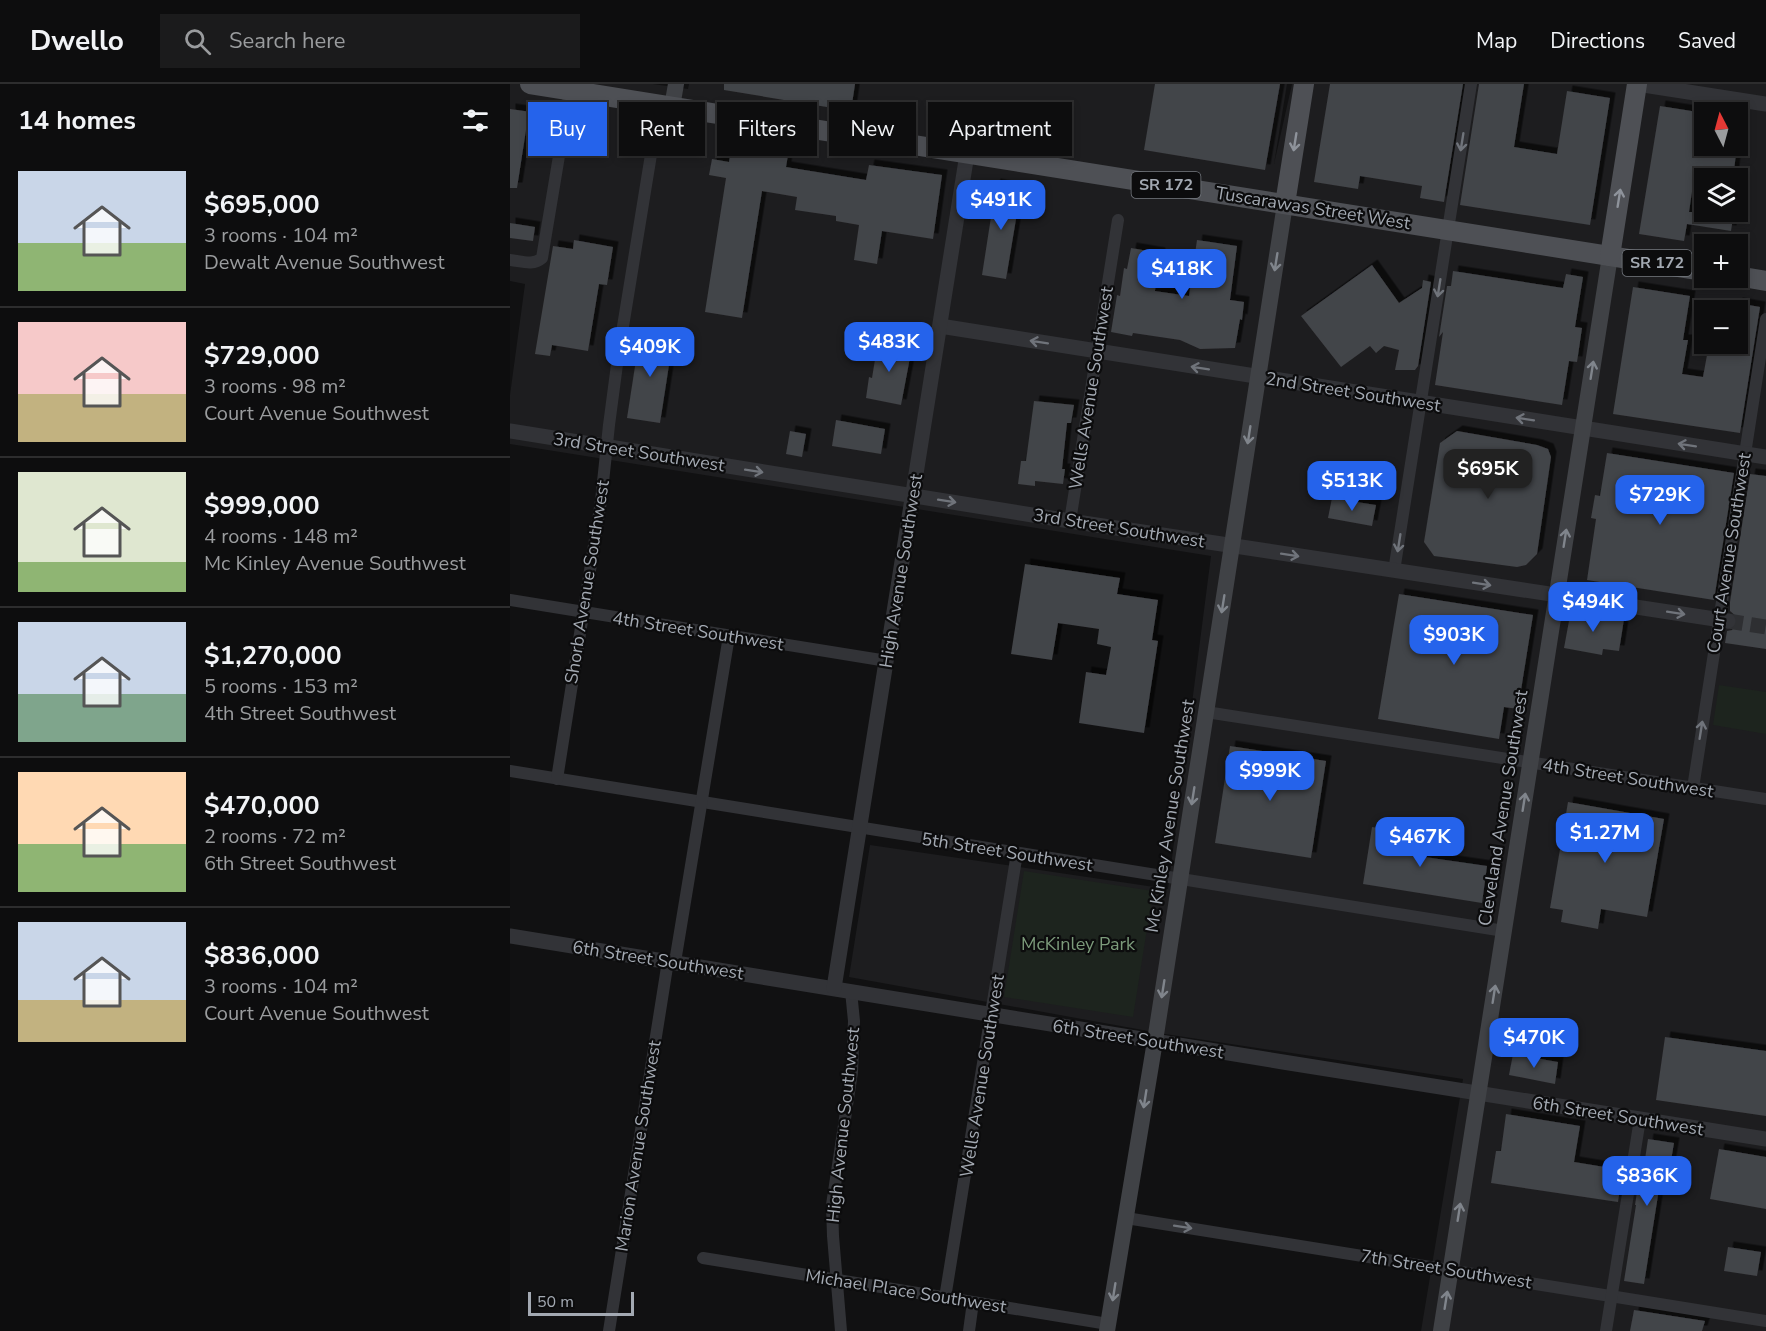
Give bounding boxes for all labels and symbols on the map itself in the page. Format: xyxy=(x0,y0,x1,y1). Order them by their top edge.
north arrow xyxy=(1694,102,1748,156)
one-way arrow xyxy=(1289,131,1300,151)
one-way arrow xyxy=(1456,131,1467,151)
road number: SR 172 xyxy=(1132,172,1200,198)
pin: $491K xyxy=(959,180,1043,231)
street label: Tuscarawas Street West xyxy=(1214,181,1413,235)
one-way arrow xyxy=(1614,189,1625,208)
pin: $418K xyxy=(1140,249,1224,300)
road number: SR 172 xyxy=(1622,250,1692,276)
one-way arrow xyxy=(1270,252,1281,271)
one-way arrow xyxy=(1433,278,1444,297)
street label: Wells Avenue Southwest xyxy=(1063,284,1119,491)
pin: $483K xyxy=(847,322,931,373)
pin: $409K xyxy=(608,327,692,378)
one-way arrow xyxy=(1029,337,1049,348)
one-way arrow xyxy=(1587,361,1598,381)
one-way arrow xyxy=(1190,362,1210,373)
street label: 2nd Street Southwest xyxy=(1264,366,1443,418)
one-way arrow xyxy=(1516,413,1535,424)
one-way arrow xyxy=(1243,425,1254,445)
street label: 3rd Street Southwest xyxy=(552,427,727,477)
one-way arrow xyxy=(1678,439,1698,450)
pin: $695K xyxy=(1446,449,1530,500)
street label: Court Avenue Southwest xyxy=(1701,450,1757,655)
pin: $513K xyxy=(1310,461,1394,512)
one-way arrow xyxy=(744,465,764,476)
street label: High Avenue Southwest xyxy=(874,472,928,670)
pin: $729K xyxy=(1618,475,1702,526)
street label: Shorb Avenue Southwest xyxy=(559,478,615,686)
one-way arrow xyxy=(937,496,956,507)
street label: 3rd Street Southwest xyxy=(1032,503,1207,553)
one-way arrow xyxy=(1559,528,1570,548)
one-way arrow xyxy=(1393,532,1404,552)
one-way arrow xyxy=(1279,549,1299,560)
one-way arrow xyxy=(1472,579,1492,590)
pin: $494K xyxy=(1551,582,1635,633)
one-way arrow xyxy=(1217,593,1228,613)
street label: 4th Street Southwest xyxy=(611,606,786,656)
one-way arrow xyxy=(1665,608,1685,619)
pin: $903K xyxy=(1412,615,1496,666)
street label: Cleveland Avenue Southwest xyxy=(1472,688,1534,928)
street label: Mc Kinley Avenue Southwest xyxy=(1140,697,1200,934)
one-way arrow xyxy=(1696,721,1707,740)
pin: $999K xyxy=(1228,751,1312,802)
street label: 4th Street Southwest xyxy=(1541,753,1716,803)
one-way arrow xyxy=(1187,786,1198,806)
one-way arrow xyxy=(1518,792,1529,812)
pin: $1.27M xyxy=(1556,813,1654,864)
pin: $467K xyxy=(1378,817,1462,868)
street label: 5th Street Southwest xyxy=(920,827,1095,877)
park label: McKinley Park xyxy=(1021,932,1136,956)
street label: 6th Street Southwest xyxy=(571,935,746,985)
street label: Wells Avenue Southwest xyxy=(954,972,1010,1179)
one-way arrow xyxy=(1157,979,1168,998)
one-way arrow xyxy=(1488,985,1499,1005)
street label: 6th Street Southwest xyxy=(1051,1014,1226,1064)
pin: $470K xyxy=(1492,1018,1576,1069)
street label: High Avenue Southwest xyxy=(821,1025,865,1224)
street label: Marion Avenue Southwest xyxy=(609,1038,667,1253)
one-way arrow xyxy=(1139,1089,1150,1109)
street label: 6th Street Southwest xyxy=(1531,1091,1706,1141)
pin: $836K xyxy=(1605,1156,1689,1207)
one-way arrow xyxy=(1454,1203,1465,1222)
one-way arrow xyxy=(1173,1222,1193,1233)
street label: 7th Street Southwest xyxy=(1359,1244,1534,1294)
street label: Michael Place Southwest xyxy=(804,1263,1009,1319)
one-way arrow xyxy=(1108,1281,1119,1301)
scale bar xyxy=(528,1289,634,1316)
one-way arrow xyxy=(1440,1291,1451,1311)

